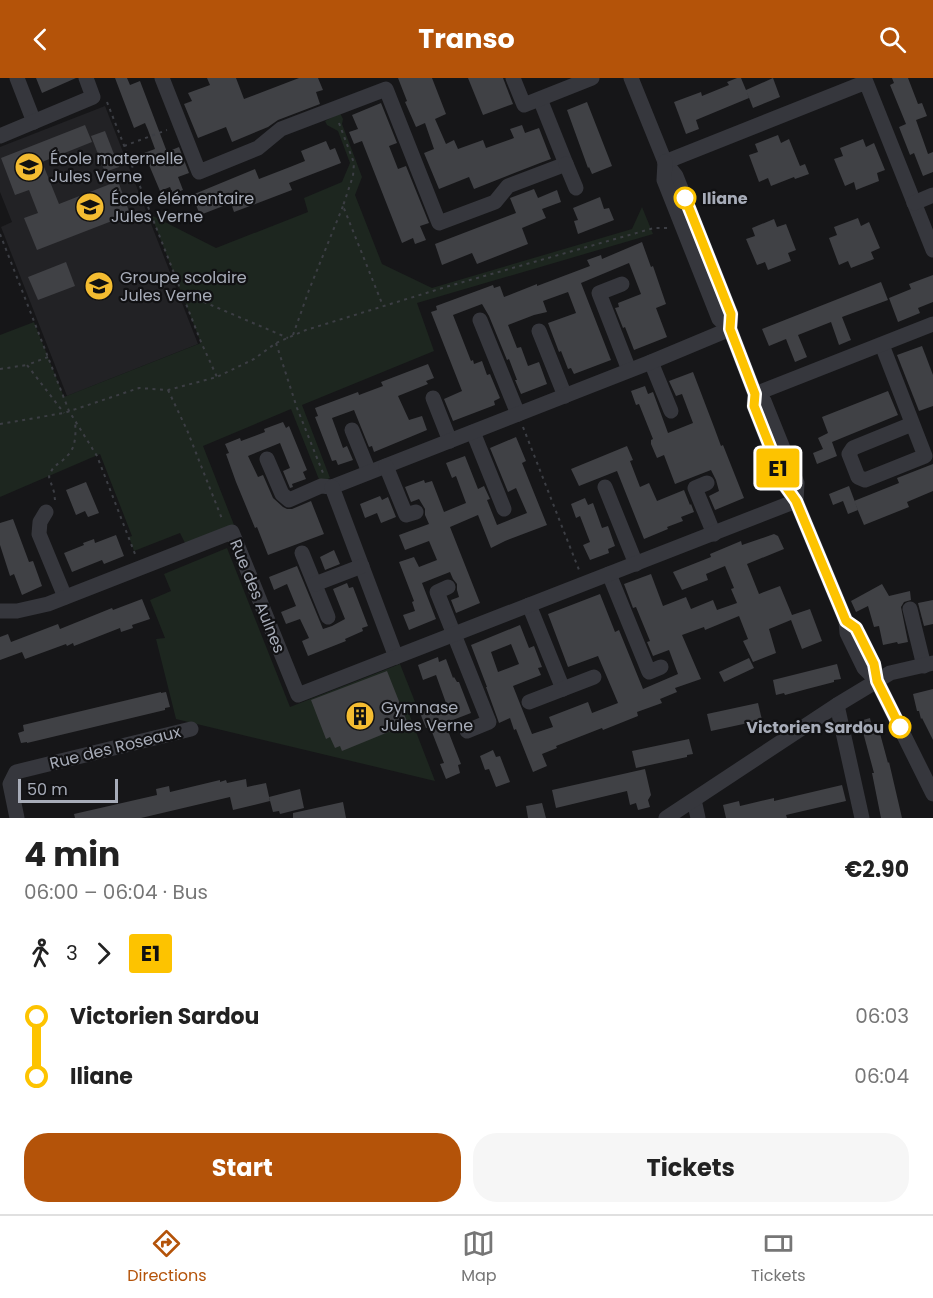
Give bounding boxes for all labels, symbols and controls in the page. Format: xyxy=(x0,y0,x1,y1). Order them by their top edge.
text: Transo xyxy=(418,20,515,57)
icon: back xyxy=(24,23,57,56)
icon: search xyxy=(876,23,909,56)
place label: École maternelle Jules Verne xyxy=(50,147,183,188)
school or university icon: École maternelle Jules Verne xyxy=(13,151,45,183)
place label: École élémentaire Jules Verne xyxy=(111,187,254,228)
marker: Iliane xyxy=(674,187,696,209)
place label: Iliane xyxy=(702,187,748,210)
school or university icon: École élémentaire Jules Verne xyxy=(74,191,106,223)
place label: Groupe scolaire Jules Verne xyxy=(120,266,247,307)
school or university icon: Groupe scolaire Jules Verne xyxy=(83,270,115,302)
line badge: E1 xyxy=(751,448,805,488)
text: E1 xyxy=(768,454,788,483)
street label: Rue des Aulnes xyxy=(224,536,291,657)
place label: Gymnase Jules Verne xyxy=(381,696,473,737)
building icon: Gymnase Jules Verne xyxy=(344,700,376,732)
place label: Victorien Sardou xyxy=(746,716,884,739)
marker: Victorien Sardou xyxy=(889,716,911,738)
street label: Rue des Roseaux xyxy=(47,720,183,775)
scale bar xyxy=(18,776,118,804)
text: 50 m xyxy=(27,778,68,801)
text: 4 min xyxy=(24,831,120,878)
text: €2.90 xyxy=(845,854,909,885)
text: 06:00 – 06:04 · Bus xyxy=(24,878,208,906)
icon: walk xyxy=(24,937,57,970)
icon: forward xyxy=(87,937,120,970)
text: 3 xyxy=(66,939,78,967)
text: E1 xyxy=(141,939,160,968)
text: Victorien Sardou xyxy=(70,1001,259,1032)
text: 06:03 xyxy=(855,1002,909,1030)
text: Iliane xyxy=(70,1061,133,1092)
text: 06:04 xyxy=(854,1062,909,1090)
button: Start xyxy=(24,1133,461,1202)
button: Tickets xyxy=(473,1133,909,1202)
tab: Directions xyxy=(127,1227,207,1288)
tab: Map xyxy=(461,1227,497,1288)
tab: Tickets xyxy=(751,1227,806,1288)

